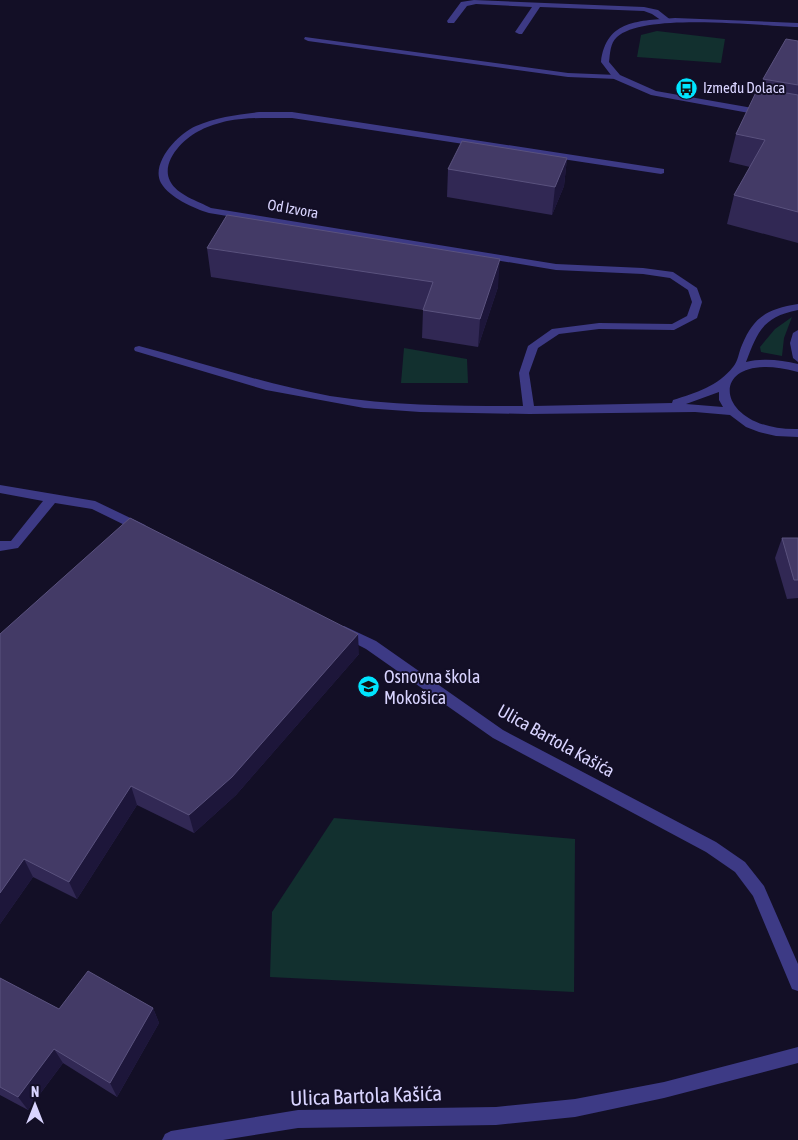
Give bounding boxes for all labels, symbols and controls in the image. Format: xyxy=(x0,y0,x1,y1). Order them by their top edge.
bus stop icon: Između Dolaca xyxy=(675,76,699,100)
place label: Između Dolaca xyxy=(703,79,785,96)
street label: Od Izvora xyxy=(266,196,320,221)
place label: Osnovna škola Mokošica xyxy=(384,666,480,708)
school or university icon: Osnovna škola Mokošica xyxy=(356,675,380,699)
street label: Ulica Bartola Kašića xyxy=(494,700,618,781)
north arrow xyxy=(10,1080,60,1130)
street label: Ulica Bartola Kašića xyxy=(289,1080,442,1110)
text: N xyxy=(31,1084,39,1100)

